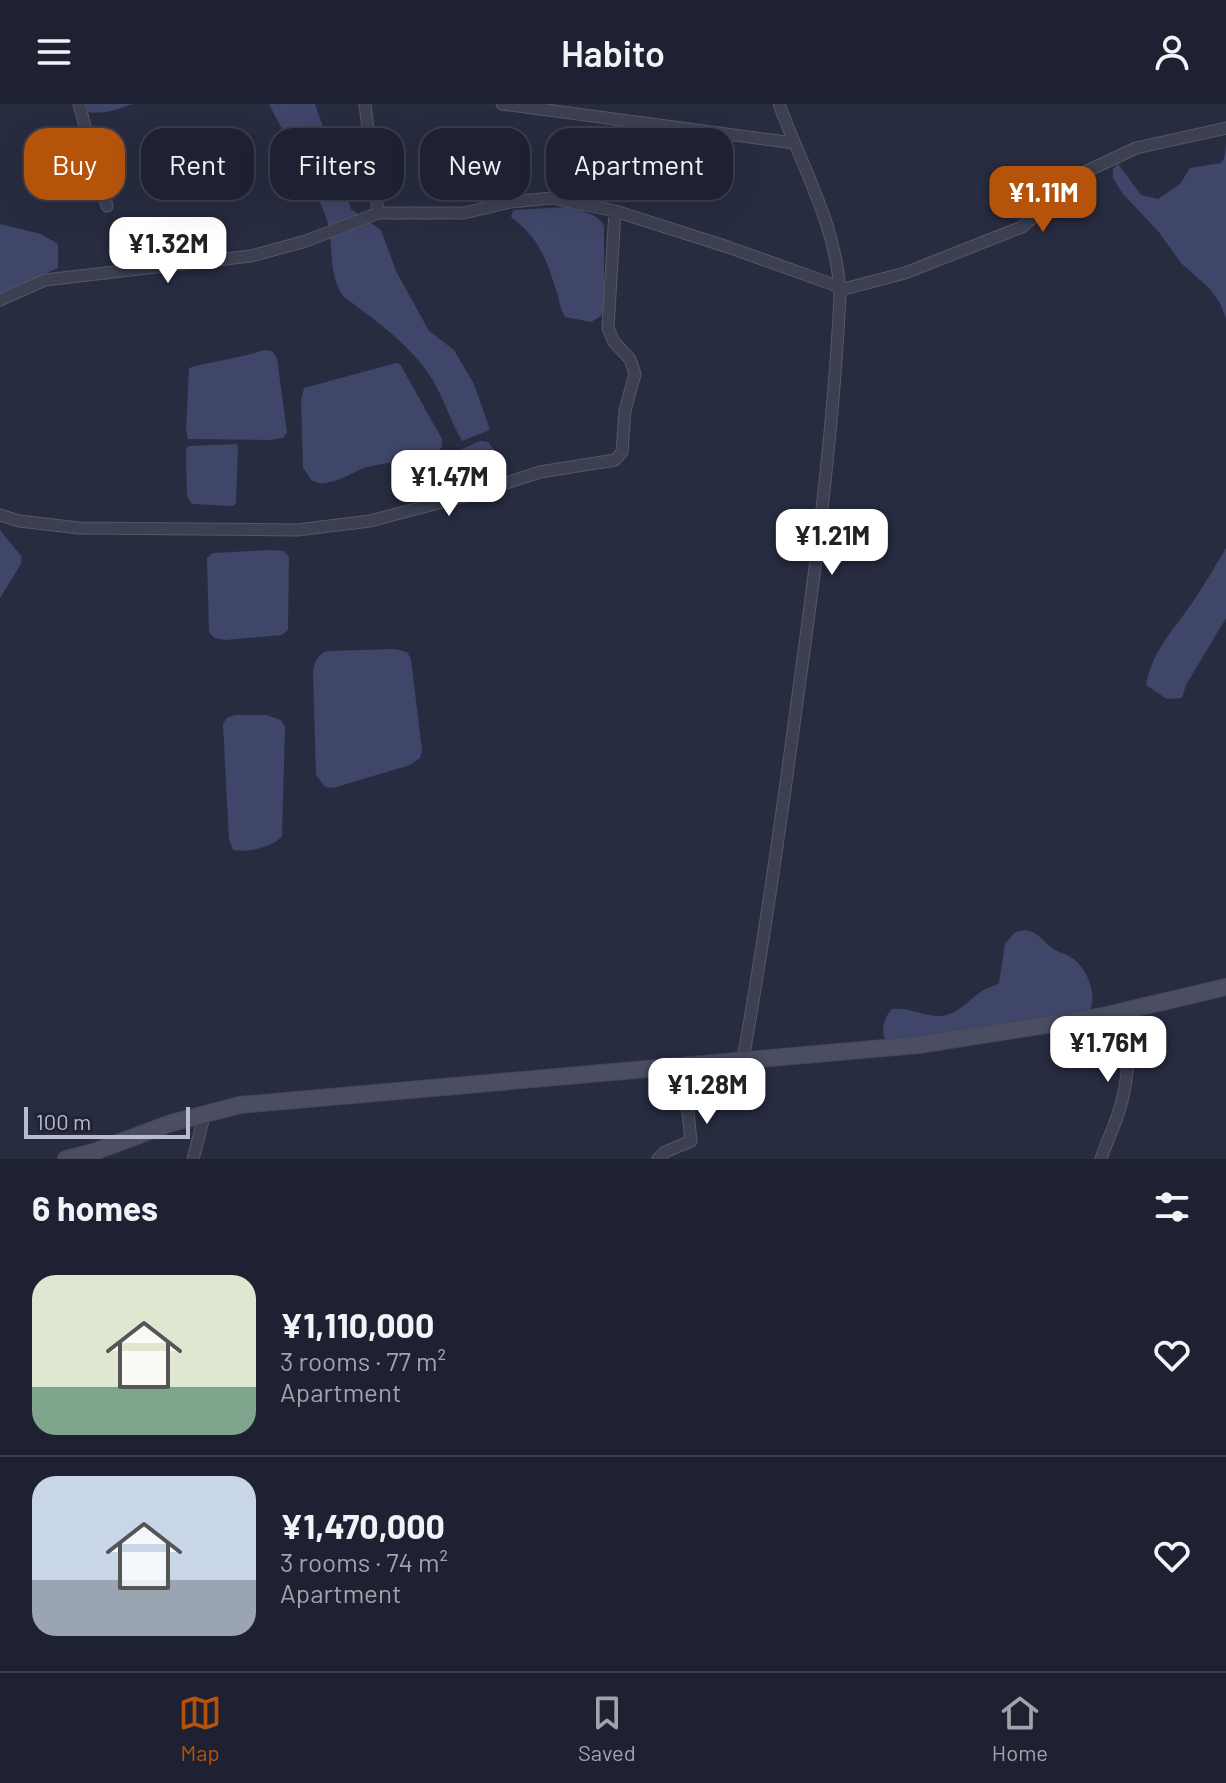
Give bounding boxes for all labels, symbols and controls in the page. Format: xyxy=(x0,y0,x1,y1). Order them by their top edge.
icon: menu xyxy=(32,30,76,74)
icon: person xyxy=(1150,30,1194,74)
text: Habito xyxy=(561,31,665,74)
chip: Buy xyxy=(24,128,125,200)
chip: Rent xyxy=(141,128,254,200)
chip: Filters xyxy=(270,128,404,200)
chip: New xyxy=(420,128,530,200)
chip: Apartment xyxy=(546,128,733,200)
pin: ¥1.11M xyxy=(978,166,1108,234)
text: ¥1.11M xyxy=(1007,176,1079,207)
pin: ¥1.32M xyxy=(103,217,233,285)
text: ¥1.32M xyxy=(127,227,209,258)
pin: ¥1.47M xyxy=(384,450,514,518)
text: ¥1.47M xyxy=(409,460,489,491)
pin: ¥1.21M xyxy=(767,509,897,577)
text: ¥1.21M xyxy=(794,519,870,550)
pin: ¥1.76M xyxy=(1043,1016,1173,1084)
text: ¥1.76M xyxy=(1068,1026,1148,1057)
pin: ¥1.28M xyxy=(642,1058,772,1126)
text: ¥1.28M xyxy=(666,1068,748,1099)
scale bar xyxy=(24,1103,190,1139)
text: 100 m xyxy=(36,1108,91,1134)
icon: filters xyxy=(1150,1185,1194,1229)
text: 6 homes xyxy=(32,1187,158,1228)
text: ¥1,110,000 xyxy=(280,1304,434,1345)
icon: home xyxy=(96,1307,192,1403)
icon: heart xyxy=(1150,1333,1194,1377)
text: 3 rooms · 77 m² xyxy=(280,1345,446,1376)
text: Apartment xyxy=(280,1376,401,1407)
text: ¥1,470,000 xyxy=(280,1505,445,1546)
icon: home xyxy=(96,1508,192,1604)
icon: heart xyxy=(1150,1534,1194,1578)
text: 3 rooms · 74 m² xyxy=(280,1546,448,1577)
text: Apartment xyxy=(280,1577,401,1608)
tab: Map xyxy=(178,1691,222,1765)
tab: Saved xyxy=(578,1691,636,1765)
tab: Home xyxy=(992,1691,1048,1765)

